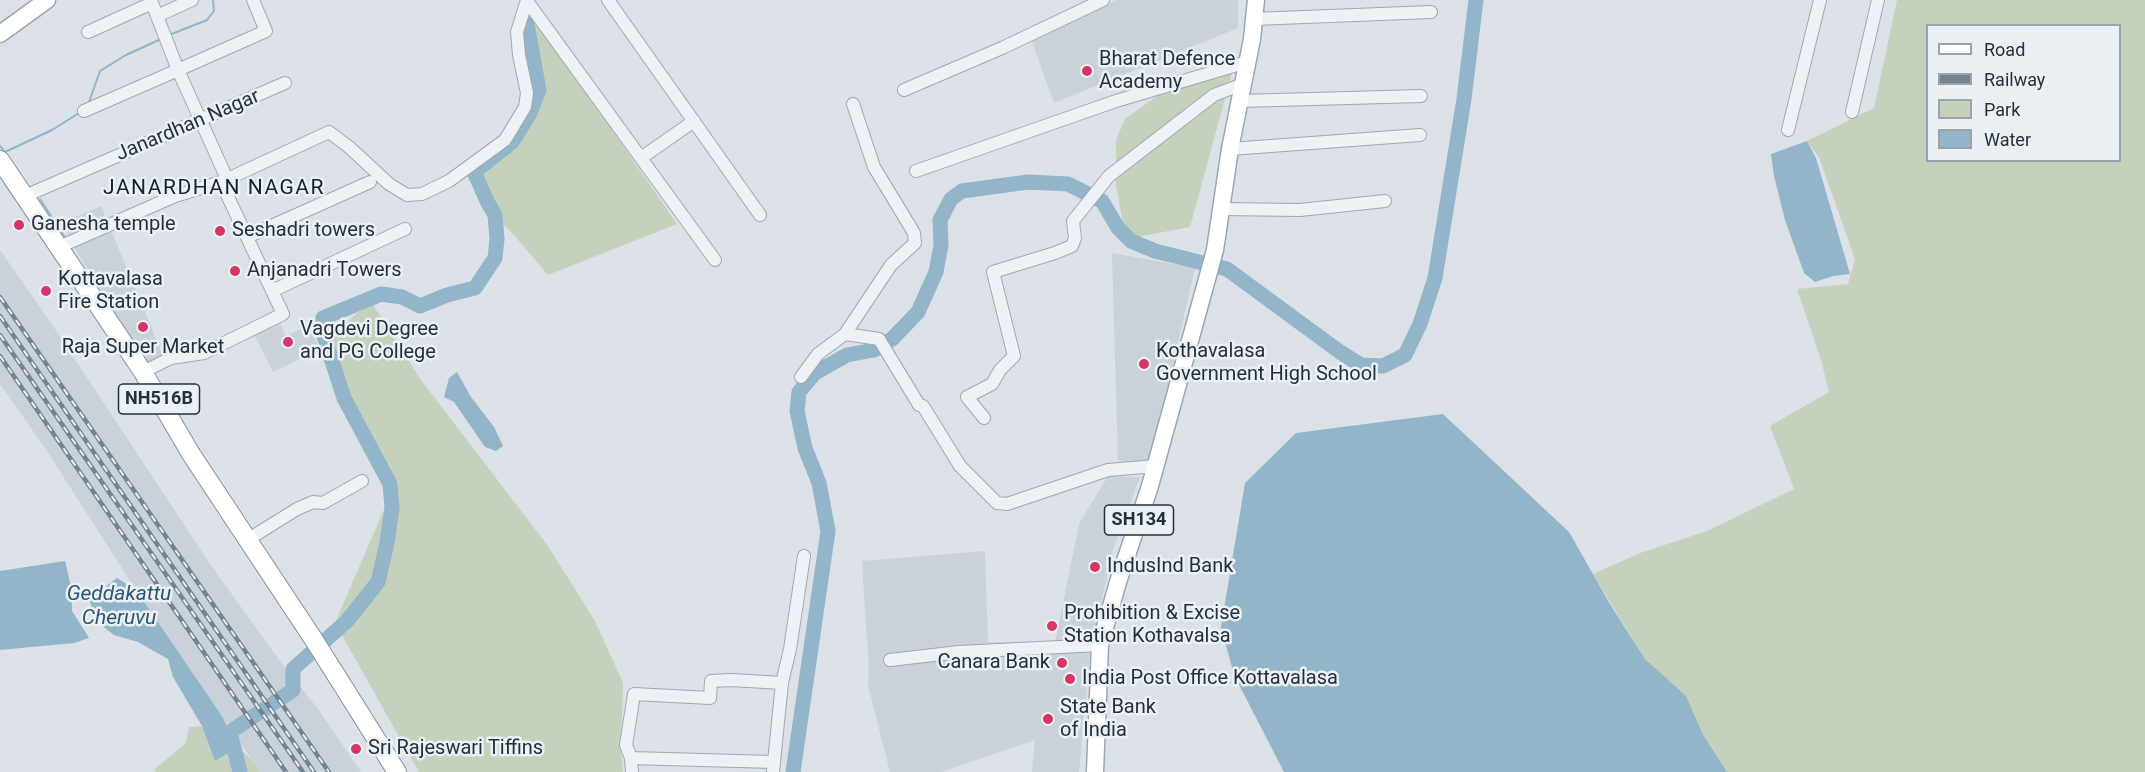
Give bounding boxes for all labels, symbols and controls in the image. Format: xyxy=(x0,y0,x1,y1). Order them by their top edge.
legend xyxy=(1926,24,2121,162)
text: Road xyxy=(1984,39,2025,60)
place label: Bharat Defence Academy xyxy=(1099,48,1235,95)
marker: Bharat Defence Academy xyxy=(1080,64,1094,78)
text: Railway xyxy=(1984,69,2045,90)
street label: Janardhan Nagar xyxy=(113,85,263,167)
text: Park xyxy=(1984,99,2020,120)
text: Water xyxy=(1984,129,2031,150)
district label: JANARDHAN NAGAR xyxy=(103,176,325,202)
place label: Ganesha temple xyxy=(31,213,176,237)
marker: Ganesha temple xyxy=(12,218,26,232)
place label: Seshadri towers xyxy=(232,219,375,243)
marker: Seshadri towers xyxy=(213,224,227,238)
place label: Anjanadri Towers xyxy=(247,259,402,283)
marker: Anjanadri Towers xyxy=(228,264,242,278)
place label: Kottavalasa Fire Station xyxy=(58,268,163,315)
marker: Kottavalasa Fire Station xyxy=(39,284,53,298)
place label: Vagdevi Degree and PG College xyxy=(300,318,438,365)
marker: Raja Super Market xyxy=(136,320,150,334)
marker: Vagdevi Degree and PG College xyxy=(281,335,295,349)
place label: Raja Super Market xyxy=(62,336,224,360)
place label: Kothavalasa Government High School xyxy=(1156,340,1377,387)
marker: Kothavalasa Government High School xyxy=(1137,357,1151,371)
road number: NH516B xyxy=(118,384,200,414)
road number: SH134 xyxy=(1104,505,1174,535)
place label: IndusInd Bank xyxy=(1107,555,1233,579)
marker: IndusInd Bank xyxy=(1088,560,1102,574)
water label: Geddakattu Cheruvu xyxy=(67,582,171,632)
place label: Prohibition & Excise Station Kothavalsa xyxy=(1064,602,1240,649)
marker: Prohibition & Excise Station Kothavalsa xyxy=(1045,619,1059,633)
place label: Canara Bank xyxy=(937,651,1050,675)
marker: Canara Bank xyxy=(1055,656,1069,670)
place label: India Post Office Kottavalasa xyxy=(1082,667,1338,691)
marker: India Post Office Kottavalasa xyxy=(1063,672,1077,686)
place label: State Bank of India xyxy=(1060,696,1156,743)
marker: State Bank of India xyxy=(1041,712,1055,726)
place label: Sri Rajeswari Tiffins xyxy=(368,737,543,761)
marker: Sri Rajeswari Tiffins xyxy=(349,742,363,756)

